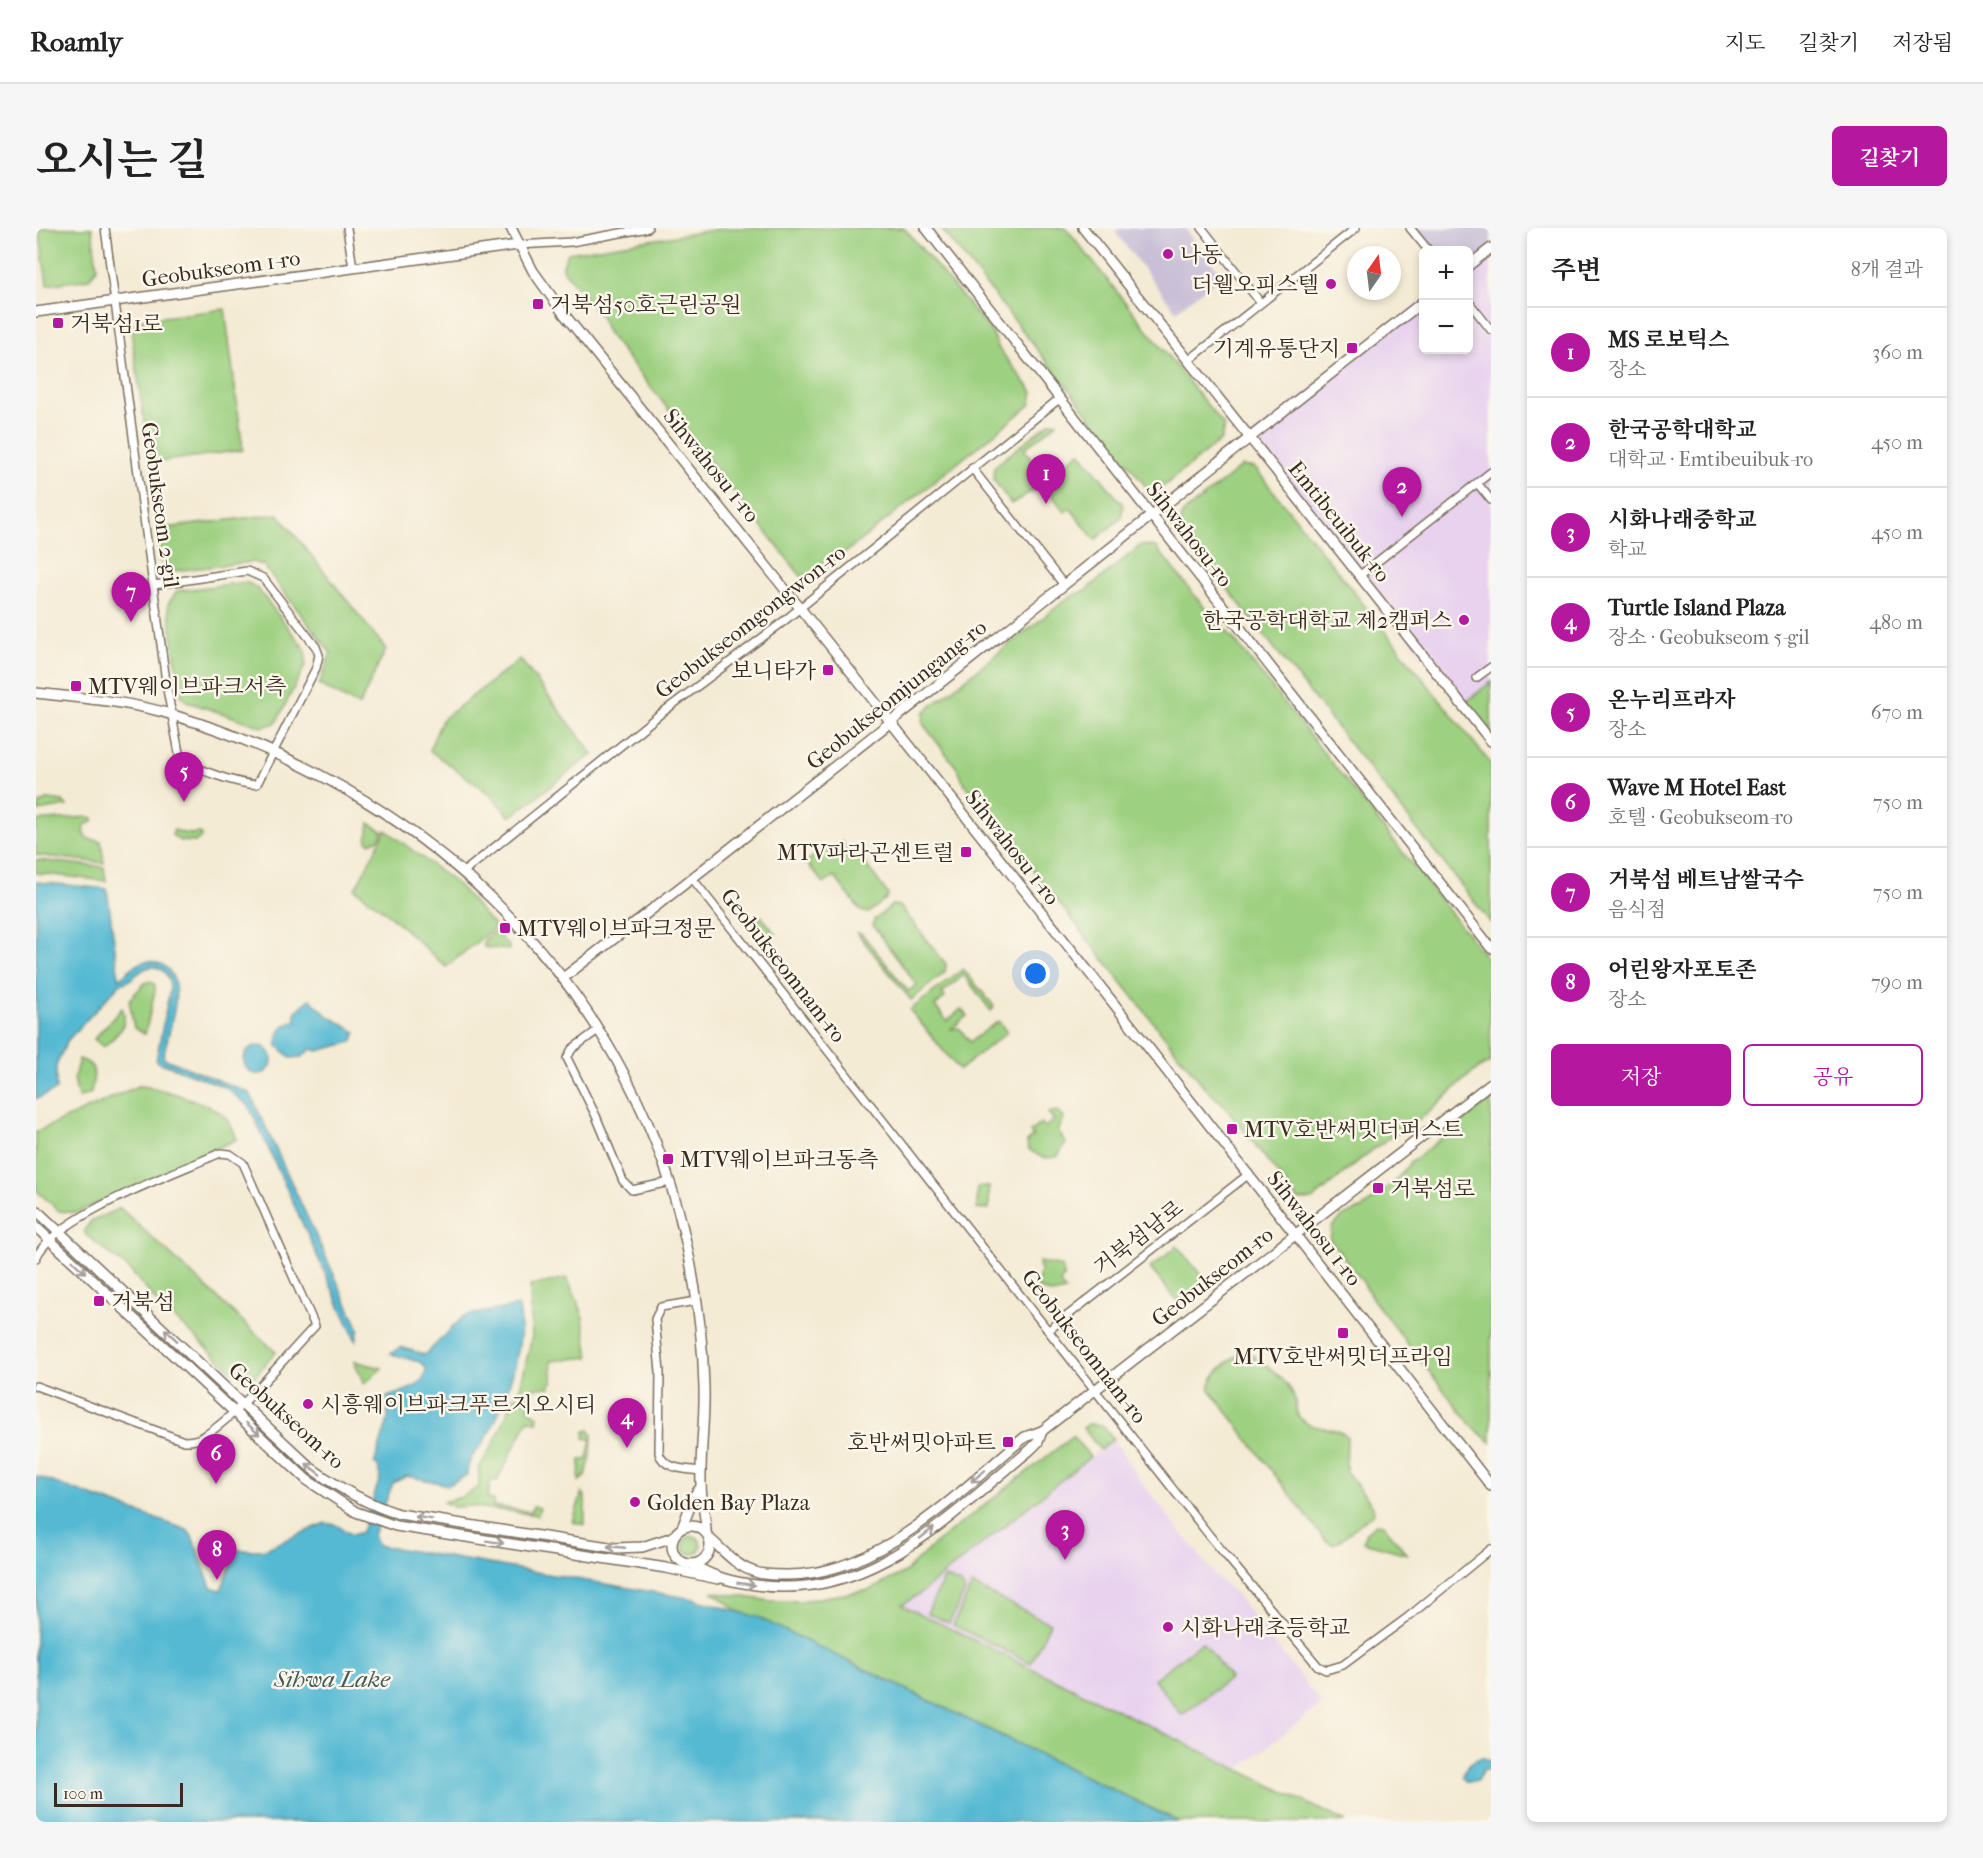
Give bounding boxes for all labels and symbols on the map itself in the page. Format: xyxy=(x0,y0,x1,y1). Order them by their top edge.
place label: 나동 xyxy=(1180,242,1223,268)
street label: Geobukseom 1-ro xyxy=(140,245,302,293)
north arrow xyxy=(1347,246,1401,300)
marker: 나동 xyxy=(1161,247,1175,261)
place label: 더웰오피스텔 xyxy=(1191,272,1319,298)
marker: 더웰오피스텔 xyxy=(1324,277,1338,291)
place label: 거북섬50호근린공원 xyxy=(550,292,742,318)
marker: 거북섬50호근린공원 xyxy=(531,297,545,311)
place label: 거북섬1로 xyxy=(70,311,163,337)
marker: 거북섬1로 xyxy=(51,316,65,330)
place label: 기계유통단지 xyxy=(1212,336,1340,362)
marker: 기계유통단지 xyxy=(1345,341,1359,355)
street label: Sihwahosu 1-ro xyxy=(658,404,765,528)
street label: Geobukseom 2-gil xyxy=(136,421,185,590)
pin: 1 xyxy=(1026,454,1066,504)
street label: Emtibeuibuk-ro xyxy=(1283,456,1396,587)
pin: 2 xyxy=(1382,468,1422,517)
street label: Sihwahosu-ro xyxy=(1140,477,1238,592)
street label: Geobukseomgongwon-ro xyxy=(650,539,851,704)
pin: 7 xyxy=(112,572,151,622)
place label: 한국공학대학교 제2캠퍼스 xyxy=(1202,608,1452,634)
marker: 한국공학대학교 제2캠퍼스 xyxy=(1457,613,1471,627)
street label: Geobukseomjungang-ro xyxy=(801,614,992,775)
place label: 보니타가 xyxy=(731,658,817,684)
marker: 보니타가 xyxy=(821,663,835,677)
place label: MTV웨이브파크서측 xyxy=(88,674,286,700)
marker: MTV웨이브파크서측 xyxy=(69,679,83,693)
pin: 5 xyxy=(164,752,204,802)
street label: Sihwahosu 1-ro xyxy=(959,785,1065,910)
place label: MTV파라곤센트럴 xyxy=(777,840,954,866)
marker: MTV파라곤센트럴 xyxy=(959,845,973,859)
street label: Geobukseomnam-ro xyxy=(715,883,851,1048)
place label: MTV웨이브파크정문 xyxy=(517,916,715,942)
marker: MTV웨이브파크정문 xyxy=(498,921,512,935)
your location xyxy=(1021,959,1050,988)
place label: MTV호반써밋더퍼스트 xyxy=(1244,1117,1463,1143)
marker: MTV호반써밋더퍼스트 xyxy=(1225,1122,1239,1136)
place label: MTV웨이브파크동측 xyxy=(680,1147,878,1173)
marker: MTV웨이브파크동측 xyxy=(661,1152,675,1166)
street label: Sihwahosu 1-ro xyxy=(1261,1166,1367,1291)
place label: 거북섬로 xyxy=(1390,1176,1475,1202)
marker: 거북섬로 xyxy=(1371,1181,1385,1195)
street label: 거북섬남로 xyxy=(1089,1195,1188,1281)
street label: Geobukseom-ro xyxy=(1147,1221,1279,1332)
one-way arrow xyxy=(71,1260,86,1274)
street label: Geobukseomnam-ro xyxy=(1016,1264,1152,1429)
place label: 거북섬 xyxy=(111,1289,175,1315)
marker: 거북섬 xyxy=(92,1294,106,1308)
marker: MTV호반써밋더프라임 xyxy=(1336,1326,1350,1340)
one-way arrow xyxy=(164,1328,179,1342)
place label: MTV호반써밋더프라임 xyxy=(1233,1344,1453,1370)
street label: Geobukseom-ro xyxy=(223,1357,350,1475)
place label: 시흥웨이브파크푸르지오시티 xyxy=(320,1392,596,1418)
marker: 시흥웨이브파크푸르지오시티 xyxy=(301,1397,315,1411)
pin: 4 xyxy=(608,1398,646,1448)
one-way arrow xyxy=(245,1421,260,1436)
place label: 호반써밋아파트 xyxy=(847,1430,996,1456)
pin: 6 xyxy=(196,1434,236,1484)
marker: 호반써밋아파트 xyxy=(1001,1435,1015,1449)
one-way arrow xyxy=(305,1462,321,1475)
one-way arrow xyxy=(971,1469,986,1483)
place label: Golden Bay Plaza xyxy=(647,1490,811,1516)
marker: Golden Bay Plaza xyxy=(628,1495,642,1509)
pin: 3 xyxy=(1046,1510,1084,1560)
one-way arrow xyxy=(414,1512,434,1523)
one-way arrow xyxy=(919,1526,935,1539)
pin: 8 xyxy=(198,1530,237,1580)
one-way arrow xyxy=(485,1536,505,1547)
one-way arrow xyxy=(607,1542,627,1553)
one-way arrow xyxy=(736,1578,756,1589)
place label: 시화나래초등학교 xyxy=(1180,1615,1350,1641)
marker: 시화나래초등학교 xyxy=(1161,1620,1175,1634)
water label: Sihwa Lake xyxy=(273,1665,391,1693)
scale bar xyxy=(54,1780,183,1808)

